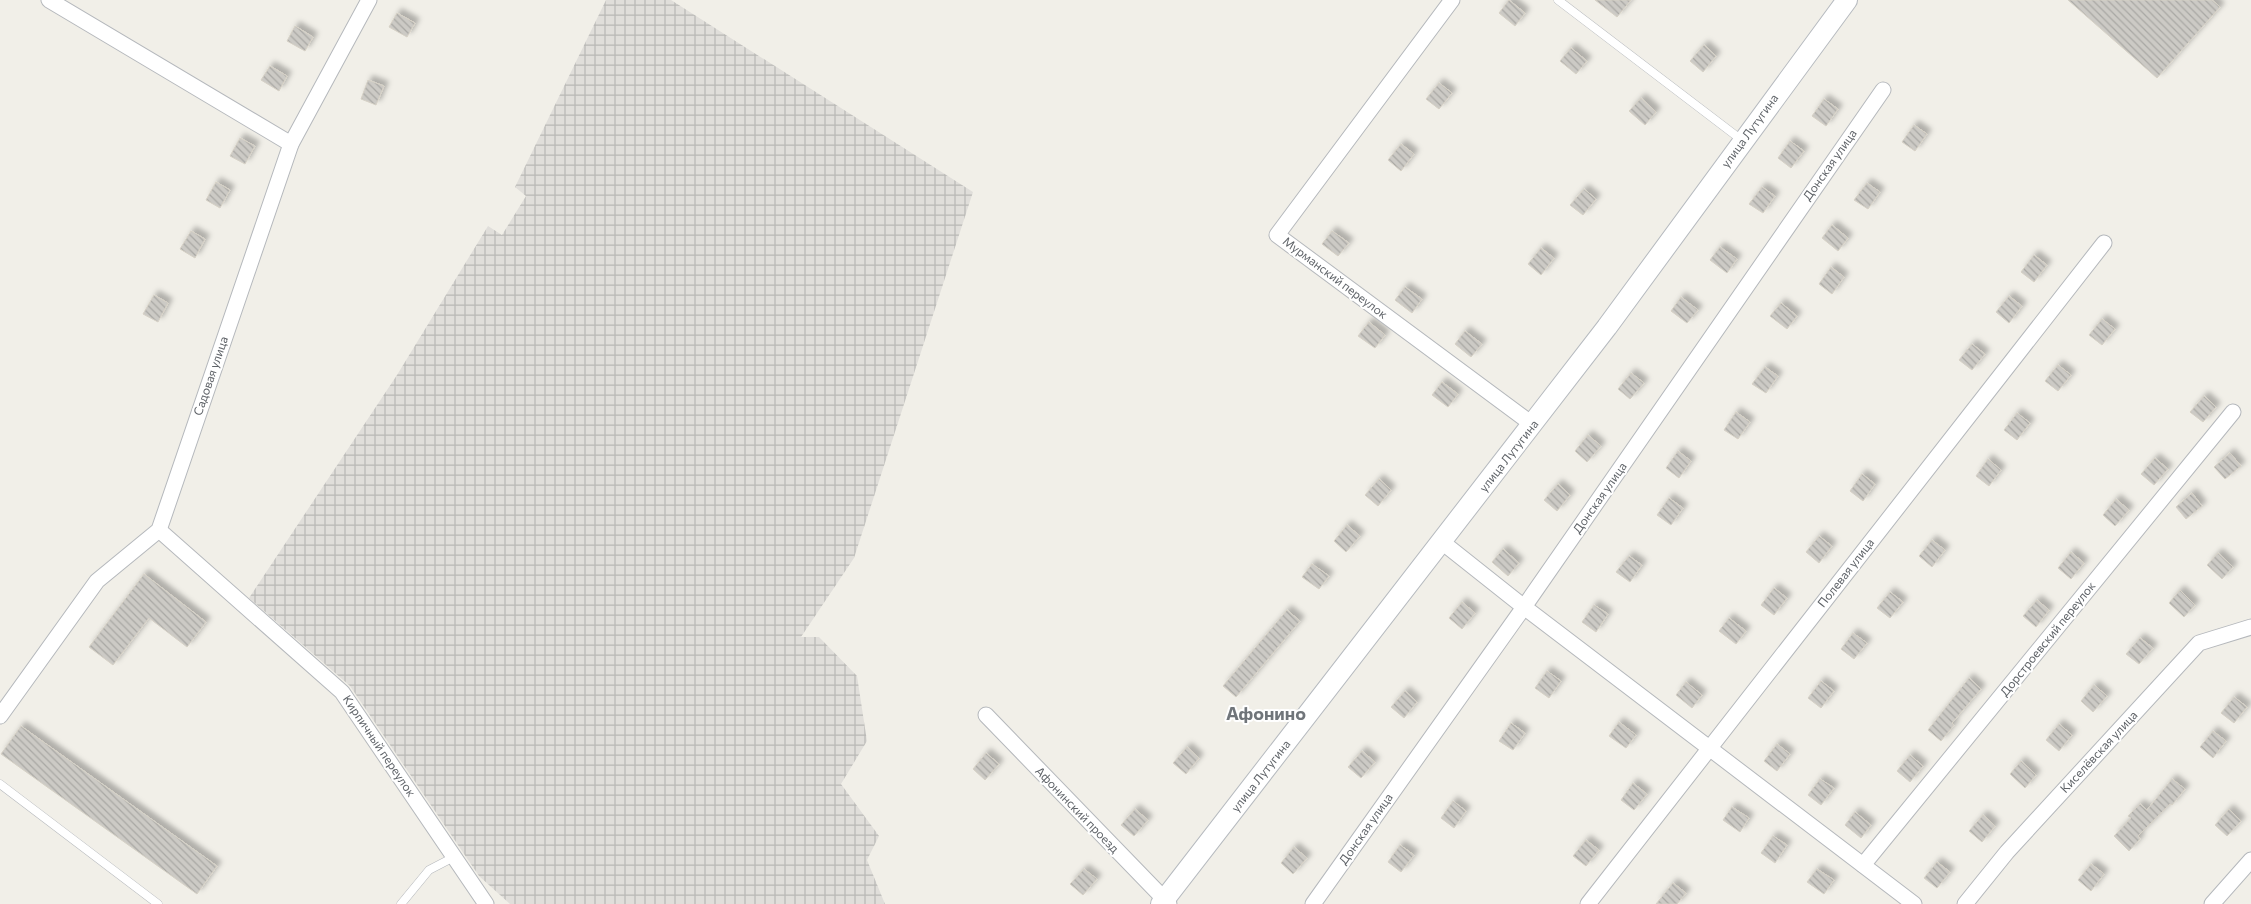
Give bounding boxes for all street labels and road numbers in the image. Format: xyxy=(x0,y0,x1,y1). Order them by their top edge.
street label: улица Лутугина xyxy=(1718,91,1781,170)
street label: Донская улица xyxy=(1800,126,1859,203)
street label: Мурманский переулок xyxy=(1281,233,1391,321)
street label: Садовая улица xyxy=(190,334,230,417)
street label: улица Лутугина xyxy=(1476,417,1541,494)
street label: Донская улица xyxy=(1570,459,1629,536)
street label: Полевая улица xyxy=(1814,535,1876,610)
street label: Дорстроевский переулок xyxy=(1997,578,2098,698)
street label: Кирпичный переулок xyxy=(341,692,419,799)
street label: Киселёвская улица xyxy=(2057,707,2140,795)
street label: улица Лутугина xyxy=(1228,737,1293,814)
street label: Афонинский проезд xyxy=(1033,764,1122,855)
street label: Донская улица xyxy=(1336,790,1395,867)

